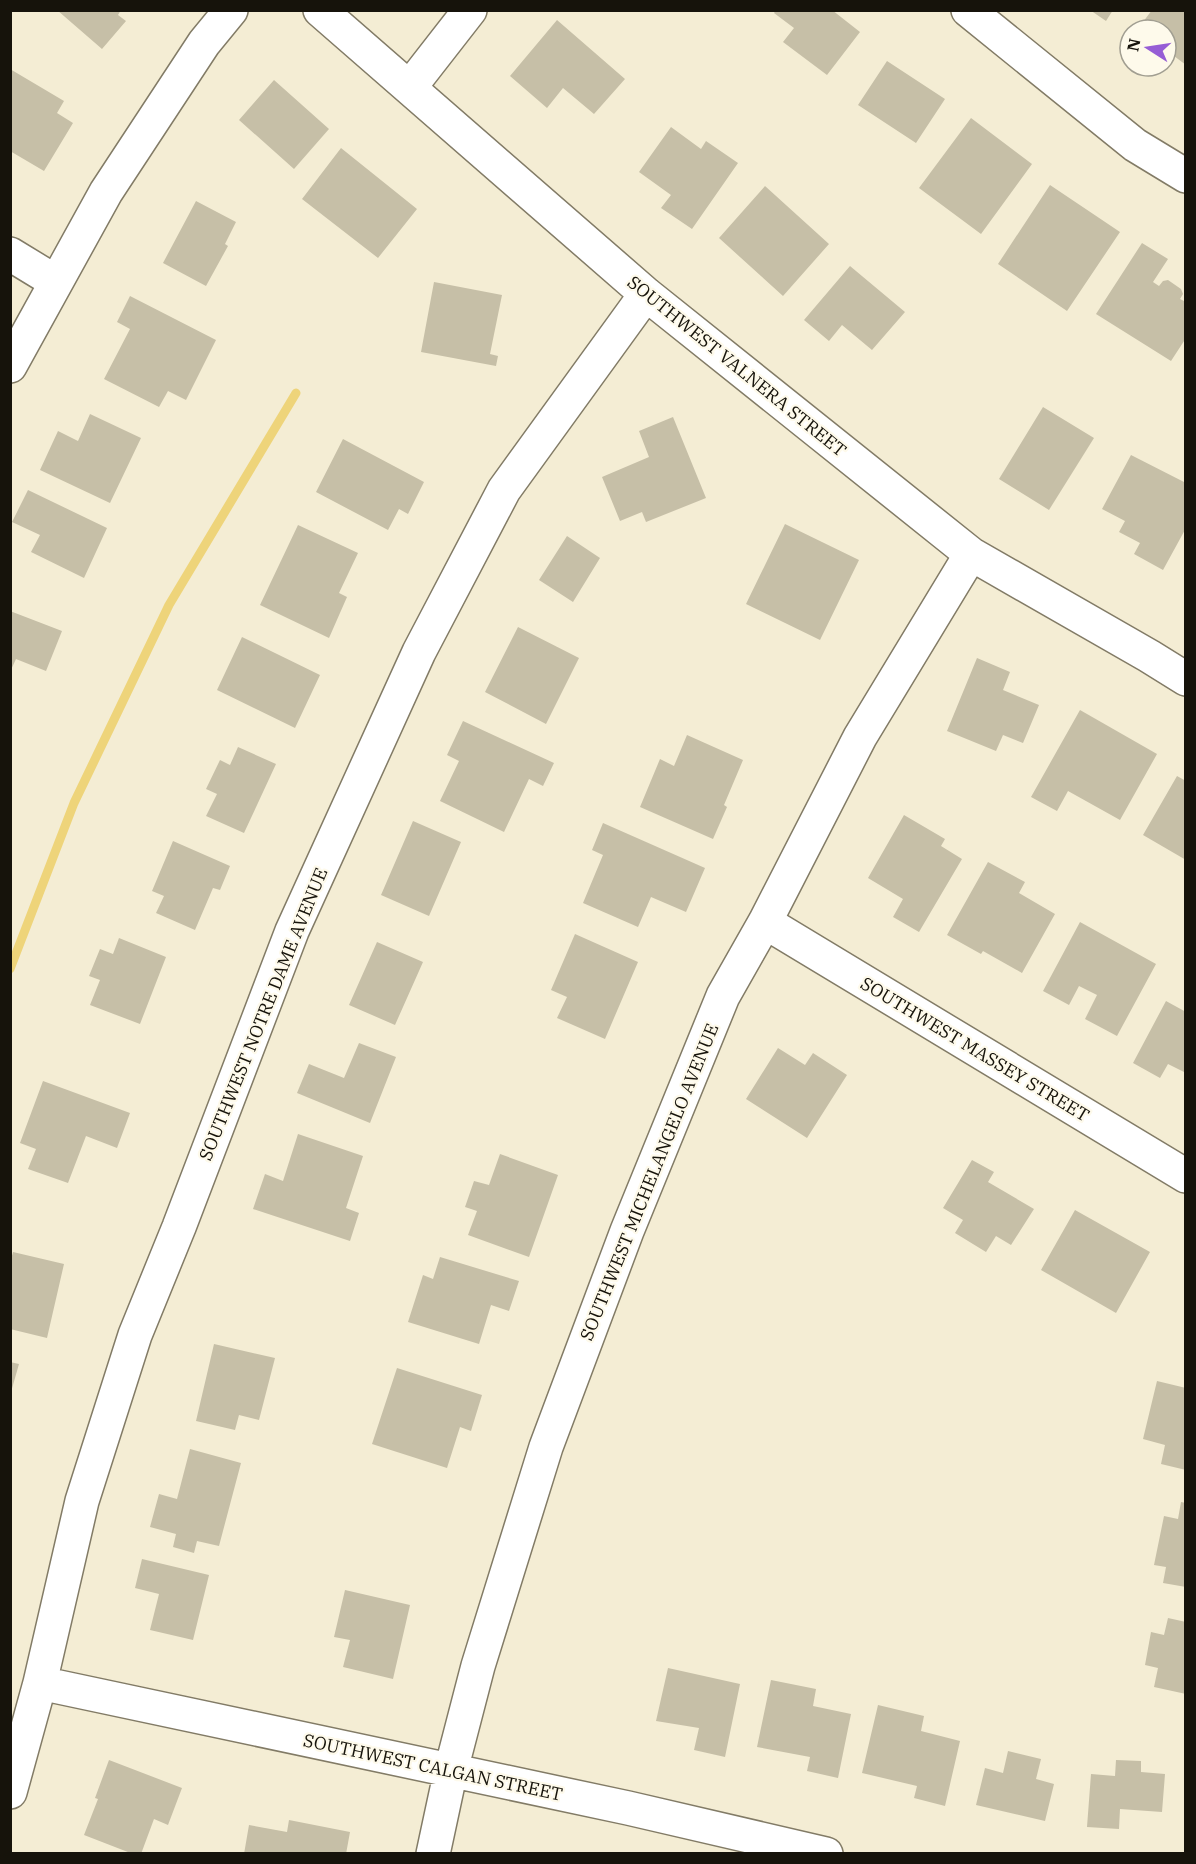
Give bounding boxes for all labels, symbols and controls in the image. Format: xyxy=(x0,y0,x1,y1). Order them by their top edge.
north arrow xyxy=(1118,18,1178,78)
text: N xyxy=(1122,37,1144,53)
street label: SOUTHWEST VALNERA STREET xyxy=(623,270,851,462)
street label: SOUTHWEST NOTRE DAME AVENUE xyxy=(194,864,332,1164)
street label: SOUTHWEST MASSEY STREET xyxy=(856,971,1094,1127)
street label: SOUTHWEST MICHELANGELO AVENUE xyxy=(575,1020,723,1344)
street label: SOUTHWEST CALGAN STREET xyxy=(301,1728,565,1806)

